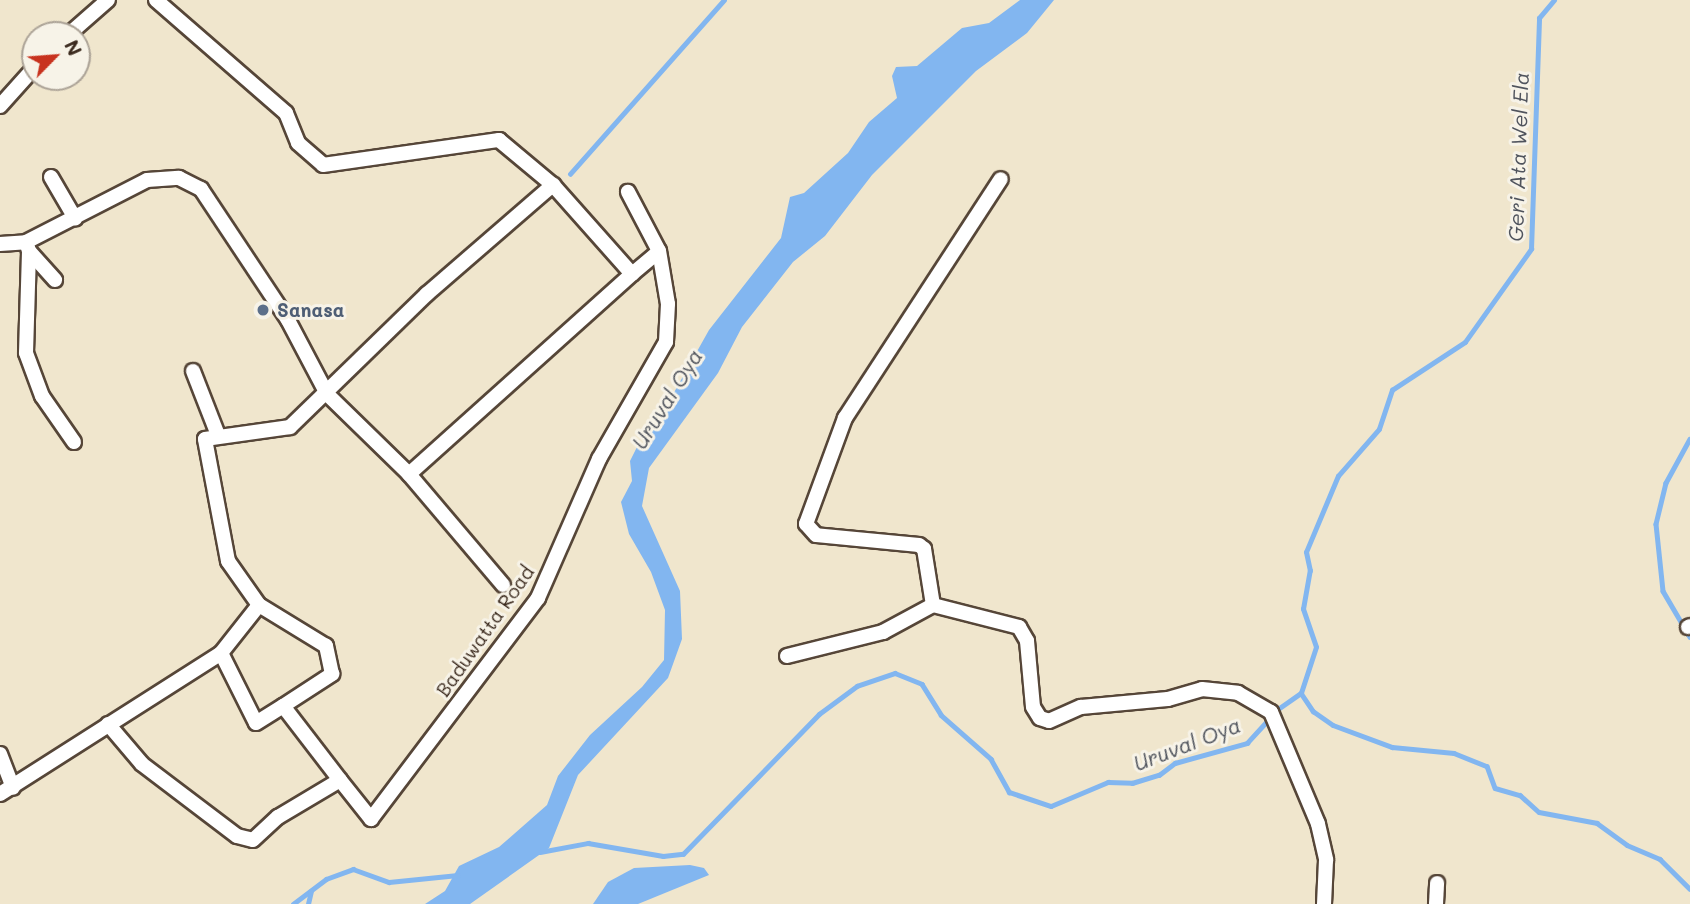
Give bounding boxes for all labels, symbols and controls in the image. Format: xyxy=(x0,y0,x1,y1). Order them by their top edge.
north arrow xyxy=(21,21,91,91)
text: N xyxy=(59,36,88,60)
water label: Geri Ata Wel Ela xyxy=(1502,72,1534,242)
place label: Sanasa xyxy=(277,299,344,321)
marker: Sanasa xyxy=(255,302,271,318)
water label: Uruval Oya xyxy=(626,344,708,454)
street label: Baduwatta Road xyxy=(431,561,539,701)
water label: Uruval Oya xyxy=(1130,712,1244,776)

